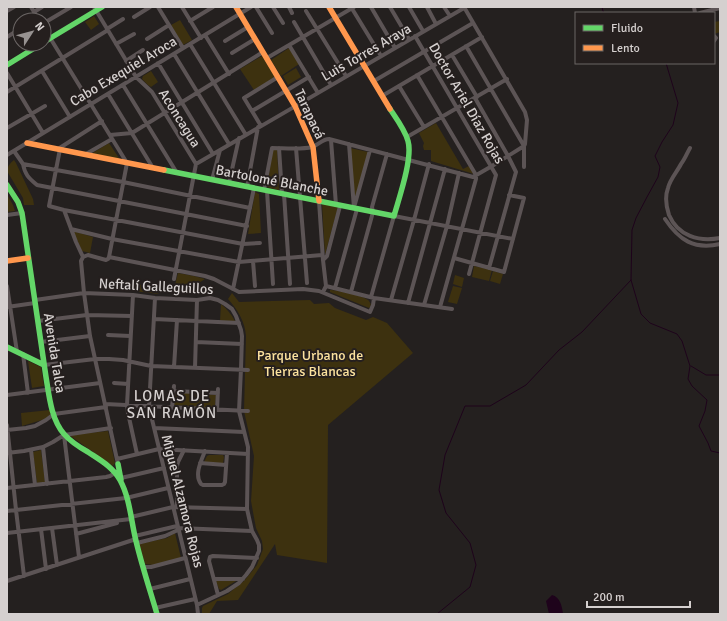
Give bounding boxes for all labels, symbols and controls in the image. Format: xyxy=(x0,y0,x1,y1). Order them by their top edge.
north arrow xyxy=(12,12,52,52)
legend xyxy=(575,12,715,64)
text: N xyxy=(32,19,47,33)
street label: Luis Torres Araya xyxy=(318,20,414,85)
text: Fluido xyxy=(611,21,643,36)
street label: Cabo Exequiel Aroca xyxy=(67,33,180,110)
street label: Doctor Ariel Díaz Rojas xyxy=(425,40,508,167)
text: Lento xyxy=(611,41,640,56)
street label: Aconcagua xyxy=(155,86,204,151)
street label: Tarapacá xyxy=(291,86,329,142)
street label: Bartolomé Blanche xyxy=(214,161,330,200)
street label: Neftalí Galleguillos xyxy=(98,275,214,298)
street label: Avenida Talca xyxy=(40,312,69,395)
park label: Parque Urbano de Tierras Blancas xyxy=(257,347,363,380)
district label: LOMAS DE SAN RAMÓN xyxy=(127,387,217,422)
street label: Miguel Alzamora Rojas xyxy=(158,433,207,570)
scale bar xyxy=(587,583,690,609)
text: 200 m xyxy=(593,590,625,605)

